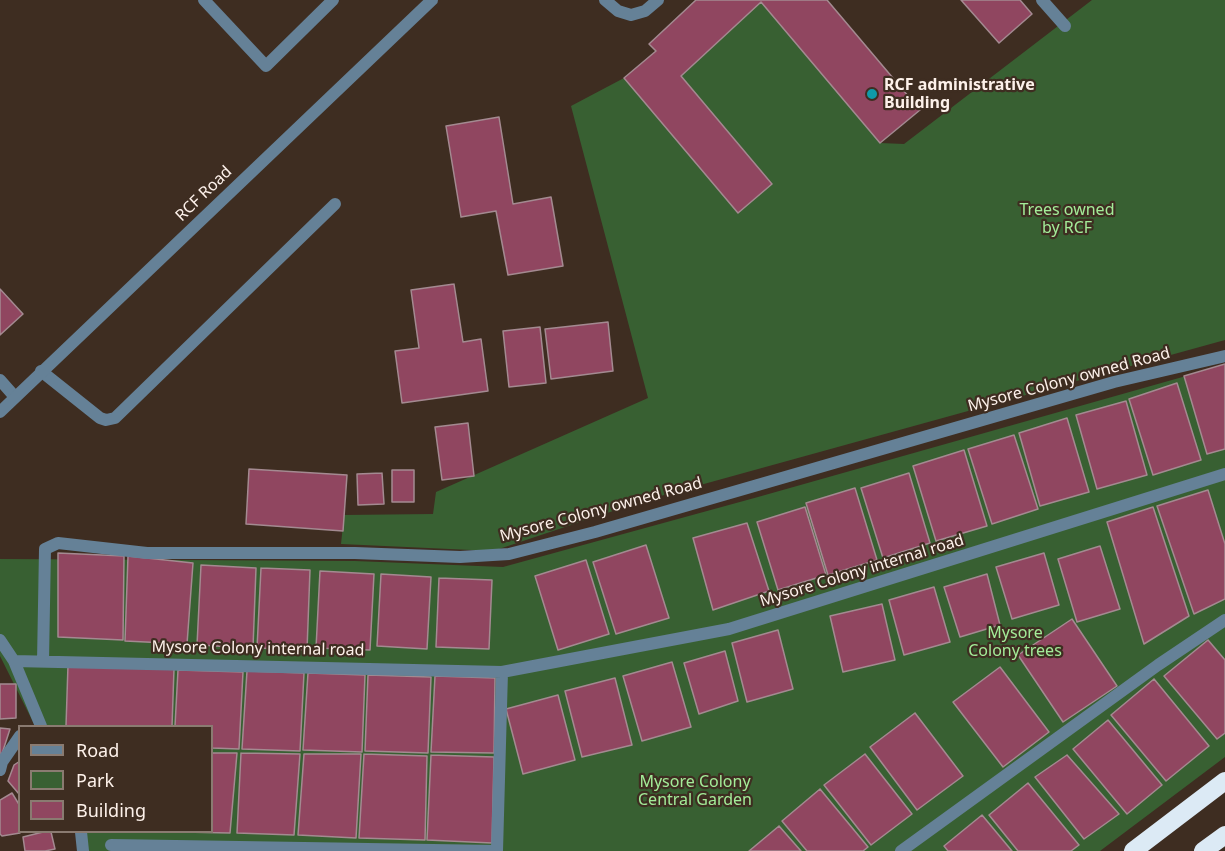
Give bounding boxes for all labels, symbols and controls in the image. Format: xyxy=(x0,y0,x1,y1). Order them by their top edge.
place label: RCF administrative Building xyxy=(884,75,1035,113)
marker: RCF administrative Building xyxy=(865,87,879,101)
street label: RCF Road xyxy=(172,162,236,226)
park label: Trees owned by RCF xyxy=(1020,200,1114,238)
street label: Mysore Colony owned Road xyxy=(966,344,1172,416)
street label: Mysore Colony owned Road xyxy=(498,474,704,546)
street label: Mysore Colony internal road xyxy=(758,531,966,611)
park label: Mysore Colony trees xyxy=(968,623,1062,661)
street label: Mysore Colony internal road xyxy=(152,638,364,660)
legend xyxy=(18,725,213,833)
text: Road xyxy=(76,738,119,762)
text: Park xyxy=(76,768,114,792)
park label: Mysore Colony Central Garden xyxy=(638,772,752,810)
text: Building xyxy=(76,798,146,822)

